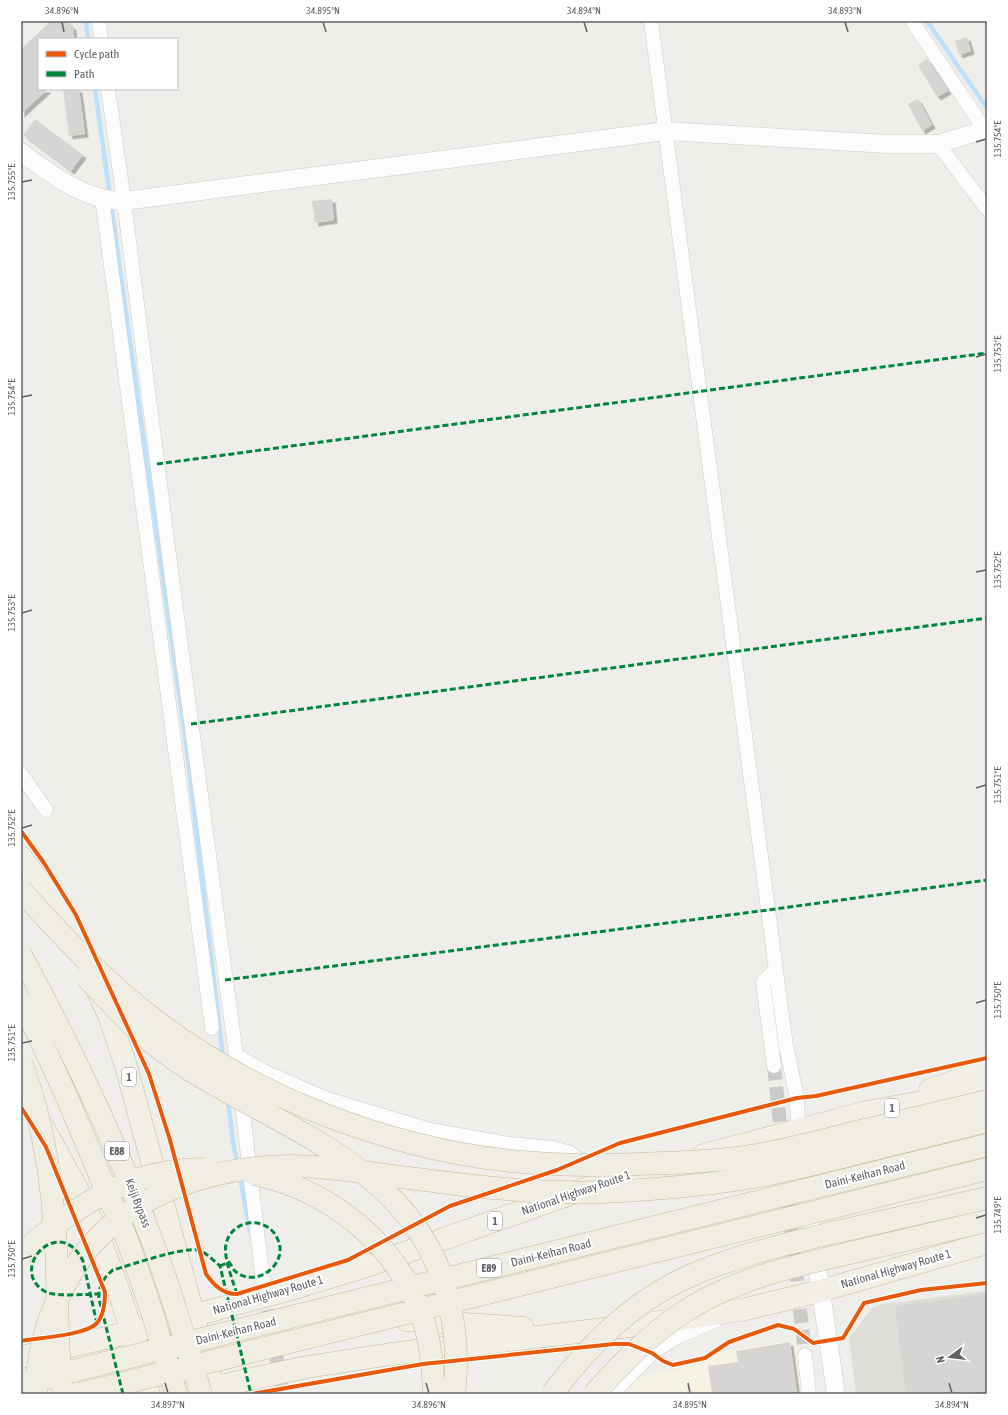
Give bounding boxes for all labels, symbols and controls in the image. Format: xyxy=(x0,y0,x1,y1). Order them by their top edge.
text: 34.896°N xyxy=(45,5,79,16)
text: 34.895°N xyxy=(306,5,340,16)
text: 34.894°N xyxy=(567,5,601,16)
text: 34.893°N xyxy=(828,5,862,16)
legend xyxy=(38,38,178,90)
text: Cycle path xyxy=(74,47,119,61)
text: Path xyxy=(74,67,95,81)
text: 135.754°E xyxy=(992,120,1003,158)
text: 135.755°E xyxy=(6,163,17,201)
text: 135.753°E xyxy=(992,335,1003,373)
text: 135.754°E xyxy=(6,378,17,416)
text: 135.752°E xyxy=(992,551,1003,589)
text: 135.753°E xyxy=(6,594,17,632)
text: 135.751°E xyxy=(992,766,1003,804)
text: 135.752°E xyxy=(6,809,17,847)
text: 135.750°E xyxy=(992,981,1003,1019)
text: 135.751°E xyxy=(6,1024,17,1062)
road number: 1 xyxy=(122,1068,136,1086)
road number: 1 xyxy=(885,1099,899,1117)
road number: E88 xyxy=(105,1142,129,1160)
street label: Daini-Keihan Road xyxy=(823,1158,907,1192)
street label: National Highway Route 1 xyxy=(520,1168,633,1218)
street label: Keiji Bypass xyxy=(122,1177,154,1229)
text: 135.749°E xyxy=(992,1196,1003,1234)
road number: 1 xyxy=(488,1212,502,1230)
street label: Daini-Keihan Road xyxy=(509,1236,593,1270)
text: 135.750°E xyxy=(6,1240,17,1278)
street label: National Highway Route 1 xyxy=(839,1246,953,1291)
road number: E89 xyxy=(477,1259,501,1277)
street label: National Highway Route 1 xyxy=(211,1272,325,1317)
street label: Daini-Keihan Road xyxy=(194,1314,278,1348)
north arrow xyxy=(930,1337,970,1377)
text: N xyxy=(934,1355,947,1364)
text: 34.897°N xyxy=(151,1399,185,1410)
text: 34.896°N xyxy=(412,1399,446,1410)
text: 34.895°N xyxy=(673,1399,707,1410)
text: 34.894°N xyxy=(935,1399,969,1410)

